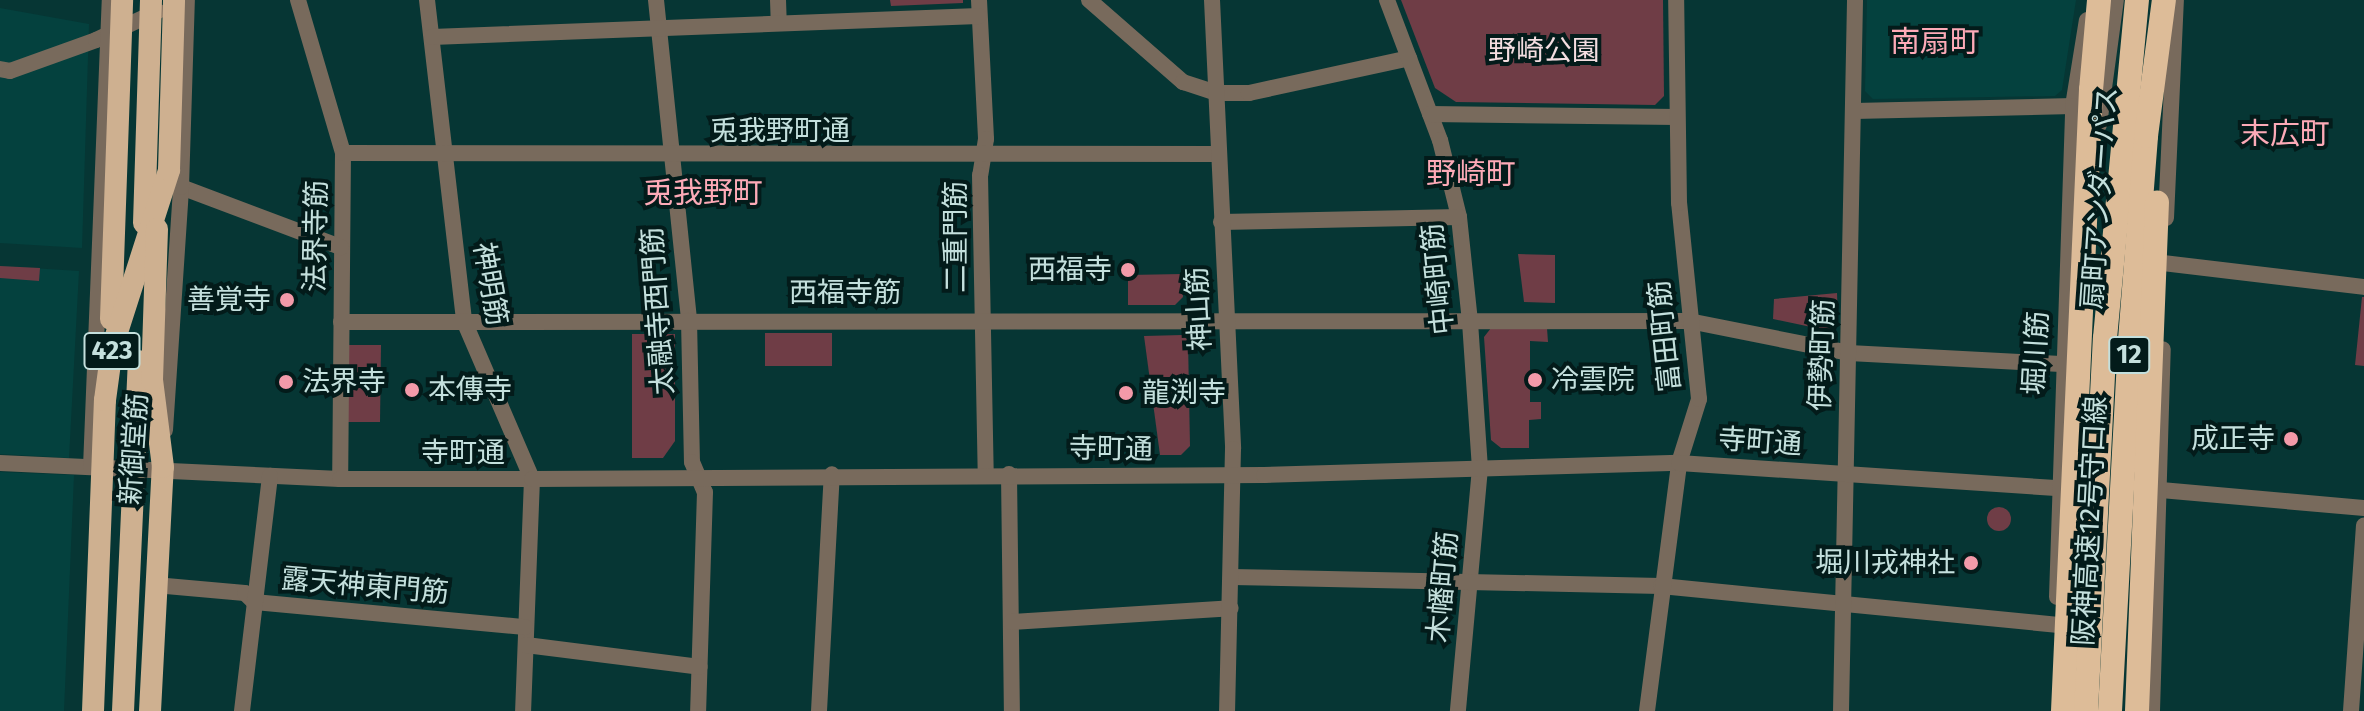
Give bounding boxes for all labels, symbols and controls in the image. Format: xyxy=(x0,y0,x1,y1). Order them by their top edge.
district label: 南扇町 xyxy=(1890,24,1980,60)
park label: 野崎公園 xyxy=(1488,34,1600,68)
street label: 扇町アンダーパス xyxy=(2075,85,2125,311)
street label: 兎我野町通 xyxy=(710,114,850,148)
district label: 末広町 xyxy=(2240,116,2330,152)
district label: 野崎町 xyxy=(1426,156,1516,192)
district label: 兎我野町 xyxy=(643,175,763,211)
street label: 法界寺筋 xyxy=(298,180,334,292)
street label: 二重門筋 xyxy=(939,181,973,293)
street label: 中崎町筋 xyxy=(1415,222,1461,336)
street label: 太融寺西門筋 xyxy=(635,226,681,396)
street label: 神明筋 xyxy=(466,240,514,328)
place label: 西福寺 xyxy=(1028,253,1112,287)
marker: 西福寺 xyxy=(1119,261,1137,279)
street label: 神山筋 xyxy=(1180,266,1218,352)
street label: 西福寺筋 xyxy=(789,276,901,310)
street label: 富田町筋 xyxy=(1642,279,1688,393)
place label: 善覚寺 xyxy=(187,283,271,317)
marker: 善覚寺 xyxy=(278,291,296,309)
street label: 伊勢町筋 xyxy=(1803,298,1841,412)
street label: 堀川筋 xyxy=(2017,310,2055,396)
road number: 423 xyxy=(82,329,142,373)
road number: 12 xyxy=(2107,333,2151,377)
place label: 冷雲院 xyxy=(1551,363,1635,397)
place label: 法界寺 xyxy=(302,365,386,399)
marker: 冷雲院 xyxy=(1526,371,1544,389)
marker: 法界寺 xyxy=(277,373,295,391)
place label: 本傳寺 xyxy=(428,373,512,407)
place label: 龍渕寺 xyxy=(1142,376,1226,410)
marker: 本傳寺 xyxy=(403,381,421,399)
marker: 龍渕寺 xyxy=(1117,384,1135,402)
street label: 新御堂筋 xyxy=(113,392,155,506)
street label: 阪神高速12号守口線 xyxy=(2067,395,2113,647)
street label: 寺町通 xyxy=(1717,422,1803,462)
place label: 成正寺 xyxy=(2191,422,2275,456)
marker: 成正寺 xyxy=(2282,430,2300,448)
street label: 寺町通 xyxy=(1069,431,1153,467)
street label: 寺町通 xyxy=(421,436,505,470)
street label: 木幡町筋 xyxy=(1421,530,1465,644)
place label: 堀川戎神社 xyxy=(1815,546,1955,580)
marker: 堀川戎神社 xyxy=(1962,554,1980,572)
street label: 露天神東門筋 xyxy=(280,562,450,610)

